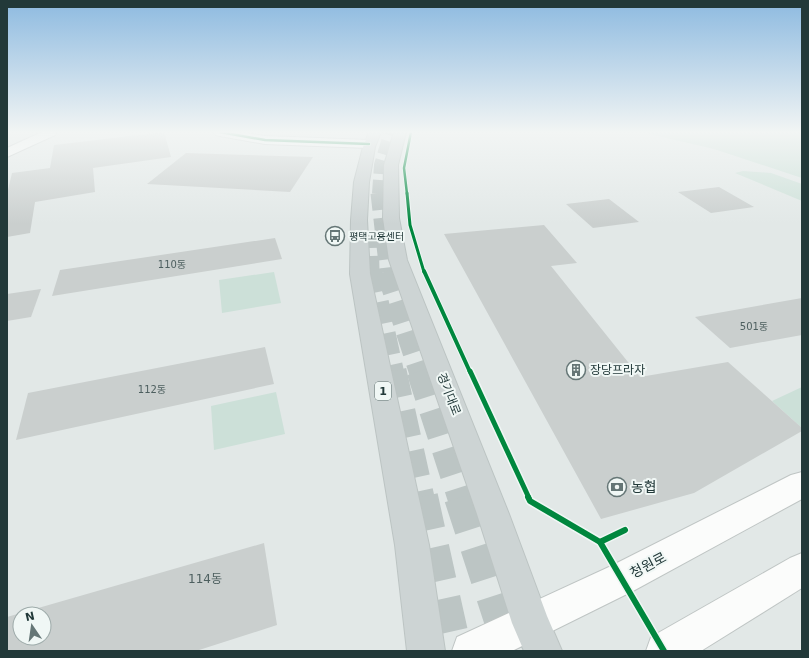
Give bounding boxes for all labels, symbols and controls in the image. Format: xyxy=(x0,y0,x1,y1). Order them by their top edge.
bus stop icon: 평택고용센터 xyxy=(324,225,346,247)
place label: 평택고용센터 xyxy=(349,231,404,242)
house number: 110동 xyxy=(158,259,186,270)
house number: 501동 xyxy=(740,321,768,332)
building icon: 장당프라자 xyxy=(565,359,587,381)
place label: 장당프라자 xyxy=(590,363,645,377)
street label: 경기대로 xyxy=(435,371,463,417)
road number: 1 xyxy=(375,382,391,400)
house number: 112동 xyxy=(138,384,166,395)
bank icon: 농협 xyxy=(606,476,628,498)
place label: 농협 xyxy=(631,479,657,495)
street label: 청원로 xyxy=(627,549,669,581)
house number: 114동 xyxy=(188,572,222,586)
north arrow xyxy=(12,606,52,646)
text: N xyxy=(24,609,36,624)

